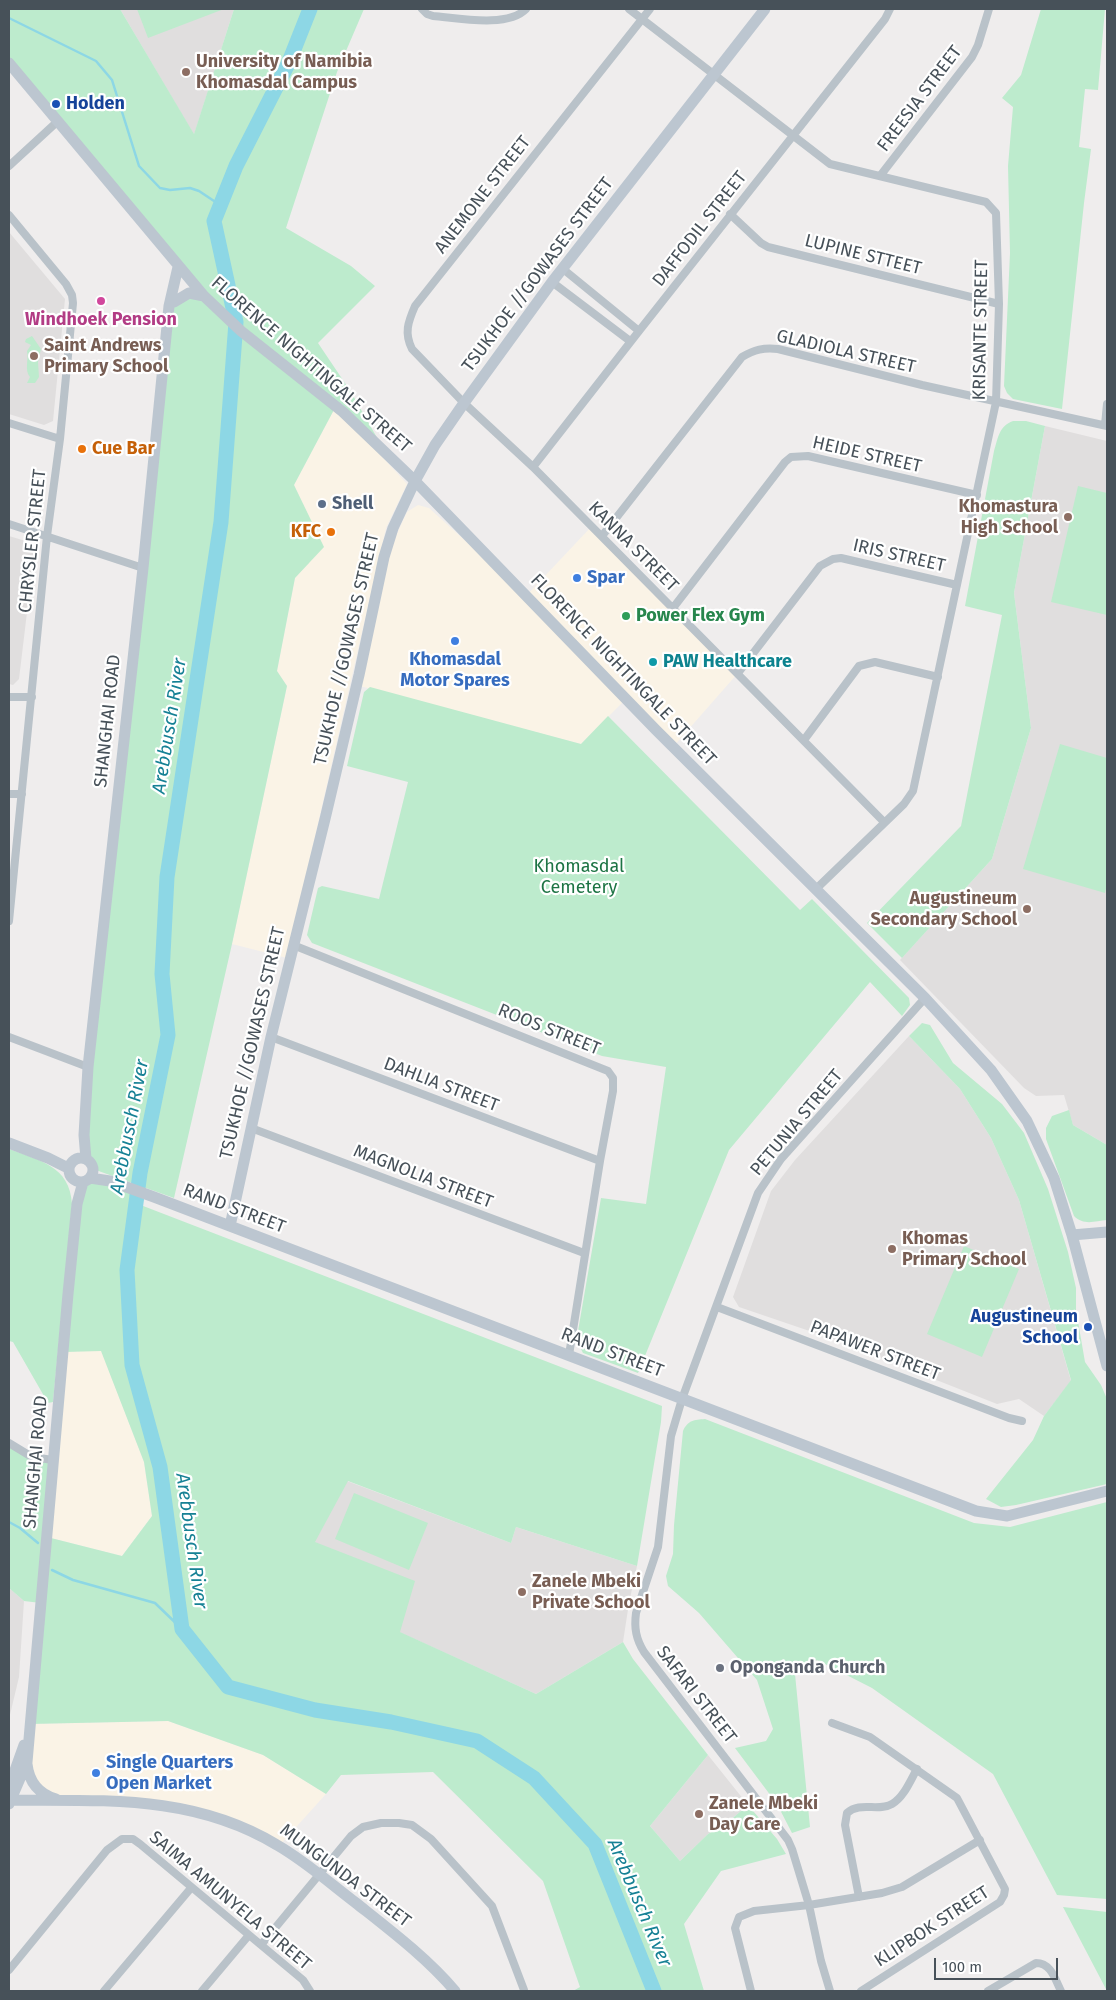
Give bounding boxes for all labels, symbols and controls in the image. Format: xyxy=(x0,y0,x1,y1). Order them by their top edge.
street label: FREESIA STREET xyxy=(873,42,967,156)
place label: University of Namibia Khomasdal Campus xyxy=(196,51,372,94)
marker: University of Namibia Khomasdal Campus xyxy=(180,66,192,78)
place label: Holden xyxy=(66,93,125,115)
marker: Holden xyxy=(50,98,62,110)
street label: ANEMONE STREET xyxy=(430,132,536,258)
street label: DAFFODIL STREET xyxy=(648,167,752,291)
street label: TSUKHOE //GOWASES STREET xyxy=(458,174,618,376)
street label: LUPINE STTEET xyxy=(802,230,924,280)
street label: KRISANTE STREET xyxy=(969,259,993,401)
street label: FLORENCE NIGHTINGALE STREET xyxy=(207,272,415,458)
marker: Windhoek Pension xyxy=(95,295,107,307)
place label: Windhoek Pension xyxy=(25,309,177,331)
street label: GLADIOLA STREET xyxy=(774,325,918,379)
place label: Saint Andrews Primary School xyxy=(44,335,168,378)
marker: Saint Andrews Primary School xyxy=(28,350,40,362)
street label: HEIDE STREET xyxy=(810,432,924,478)
place label: Cue Bar xyxy=(92,438,155,460)
marker: Cue Bar xyxy=(76,443,88,455)
street label: CHRYSLER STREET xyxy=(15,468,51,614)
place label: Shell xyxy=(332,493,373,515)
place label: Khomastura High School xyxy=(958,496,1058,538)
street label: KANNA STREET xyxy=(583,497,683,597)
marker: Shell xyxy=(316,498,328,510)
marker: Khomastura High School xyxy=(1062,511,1074,523)
place label: KFC xyxy=(291,521,321,543)
marker: KFC xyxy=(325,526,337,538)
street label: TSUKHOE //GOWASES STREET xyxy=(310,531,384,767)
street label: IRIS STREET xyxy=(851,535,947,577)
place label: Spar xyxy=(587,567,625,589)
street label: FLORENCE NIGHTINGALE STREET xyxy=(526,570,720,770)
marker: Spar xyxy=(571,572,583,584)
place label: Power Flex Gym xyxy=(636,605,765,627)
marker: Power Flex Gym xyxy=(620,610,632,622)
marker: Khomasdal Motor Spares xyxy=(449,635,461,647)
place label: Khomasdal Motor Spares xyxy=(400,649,510,692)
place label: PAW Healthcare xyxy=(663,651,792,673)
street label: SHANGHAI ROAD xyxy=(90,653,126,789)
marker: PAW Healthcare xyxy=(647,656,659,668)
water label: Arebbusch River xyxy=(148,657,192,795)
park label: Khomasdal Cemetery xyxy=(534,856,624,899)
place label: Augustineum Secondary School xyxy=(870,888,1017,931)
marker: Augustineum Secondary School xyxy=(1021,903,1033,915)
street label: TSUKHOE //GOWASES STREET xyxy=(216,925,290,1161)
street label: ROOS STREET xyxy=(495,1000,603,1060)
street label: DAHLIA STREET xyxy=(380,1053,502,1117)
water label: Arebbusch River xyxy=(106,1058,154,1196)
street label: PETUNIA STREET xyxy=(746,1065,848,1181)
street label: MAGNOLIA STREET xyxy=(350,1140,496,1214)
street label: RAND STREET xyxy=(180,1180,288,1238)
place label: Khomas Primary School xyxy=(902,1228,1026,1270)
marker: Khomas Primary School xyxy=(886,1243,898,1255)
place label: Augustineum School xyxy=(971,1306,1078,1348)
street label: PAPAWER STREET xyxy=(807,1316,943,1386)
marker: Augustineum School xyxy=(1082,1321,1094,1333)
street label: RAND STREET xyxy=(558,1324,666,1382)
street label: SHANGHAI ROAD xyxy=(19,1395,53,1529)
water label: Arebbusch River xyxy=(170,1472,212,1610)
place label: Zanele Mbeki Private School xyxy=(532,1571,650,1614)
marker: Zanele Mbeki Private School xyxy=(516,1586,528,1598)
street label: SAFARI STREET xyxy=(651,1642,741,1748)
place label: Oponganda Church xyxy=(730,1657,885,1679)
marker: Oponganda Church xyxy=(714,1662,726,1674)
place label: Single Quarters Open Market xyxy=(106,1752,233,1795)
marker: Single Quarters Open Market xyxy=(90,1767,102,1779)
place label: Zanele Mbeki Day Care xyxy=(709,1793,818,1836)
marker: Zanele Mbeki Day Care xyxy=(693,1808,705,1820)
street label: MUNGUNDA STREET xyxy=(275,1820,415,1932)
street label: SAIMA AMUNYELA STREET xyxy=(145,1827,315,1975)
water label: Arebbusch River xyxy=(602,1836,676,1970)
street label: KLIPBOK STREET xyxy=(871,1882,993,1972)
scale bar xyxy=(936,1948,1060,1980)
text: 100 m xyxy=(942,1958,982,1976)

